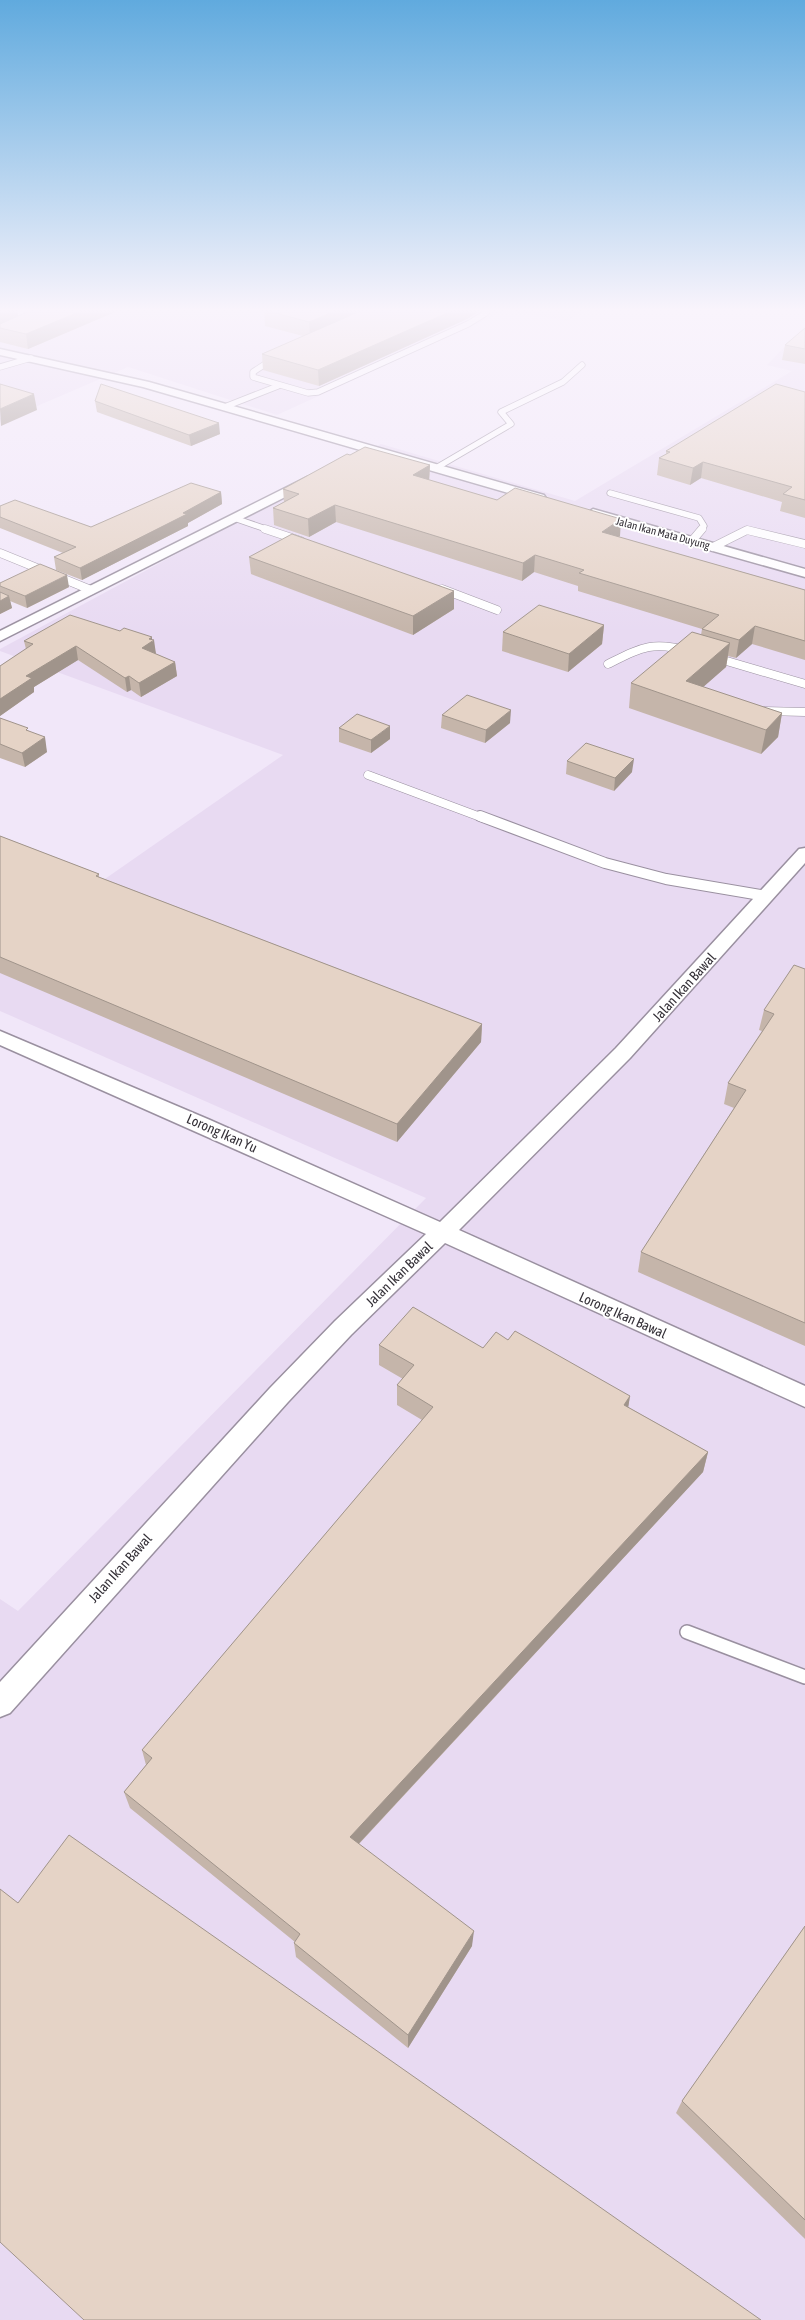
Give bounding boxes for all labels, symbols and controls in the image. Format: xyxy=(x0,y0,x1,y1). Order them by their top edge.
street label: Jalan Ikan Mata Duyung xyxy=(615,515,712,551)
street label: Jalan Ikan Bawal xyxy=(649,949,719,1024)
street label: Lorong Ikan Yu xyxy=(184,1110,260,1156)
street label: Jalan Ikan Bawal xyxy=(362,1238,436,1310)
street label: Lorong Ikan Bawal xyxy=(577,1289,669,1342)
street label: Jalan Ikan Bawal xyxy=(85,1530,155,1605)

